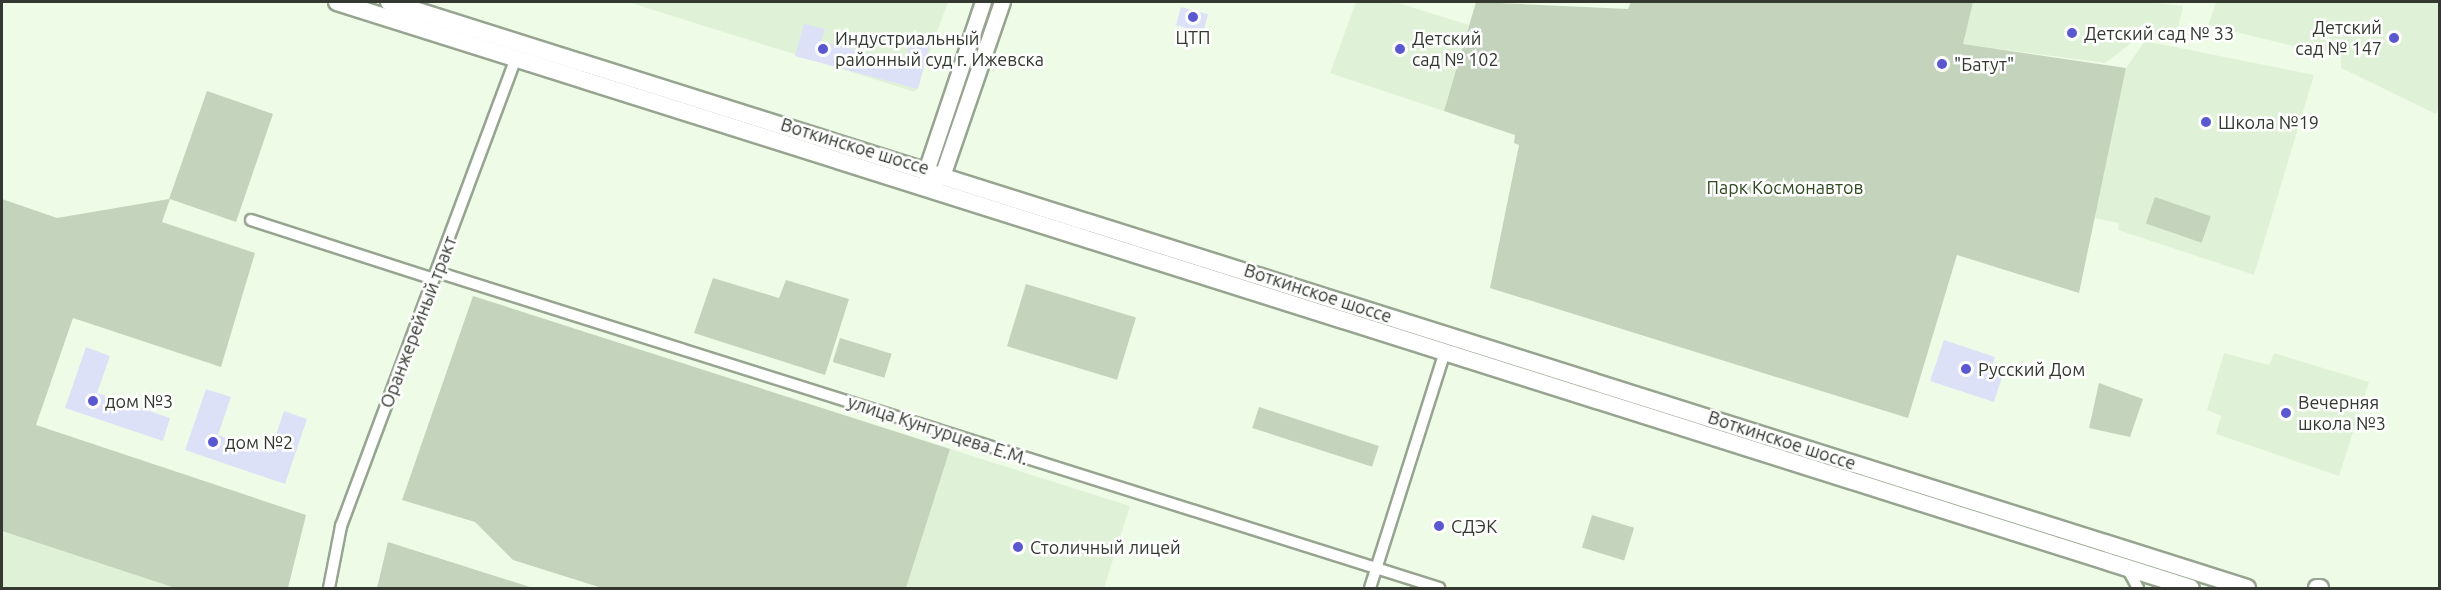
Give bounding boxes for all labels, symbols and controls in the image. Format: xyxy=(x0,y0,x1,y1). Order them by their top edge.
marker: ЦТП xyxy=(1186,10,1200,24)
place label: Детский сад № 147 xyxy=(2295,17,2382,60)
place label: Детский сад № 33 xyxy=(2084,22,2234,44)
place label: ЦТП xyxy=(1175,26,1211,48)
marker: Детский сад № 33 xyxy=(2065,26,2079,40)
place label: Индустриальный районный суд г. Ижевска xyxy=(835,28,1044,70)
place label: Детский сад № 102 xyxy=(1412,28,1499,70)
marker: Детский сад № 147 xyxy=(2387,31,2401,45)
marker: Индустриальный районный суд г. Ижевска xyxy=(816,42,830,56)
marker: Детский сад № 102 xyxy=(1393,42,1407,56)
place label: "Батут" xyxy=(1954,53,2014,75)
marker: "Батут" xyxy=(1935,57,1949,71)
place label: Школа №19 xyxy=(2218,111,2319,133)
street label: Воткинское шоссе xyxy=(778,113,932,179)
marker: Школа №19 xyxy=(2199,115,2213,129)
park label: Парк Космонавтов xyxy=(1706,176,1864,198)
street label: Оранжерейный тракт xyxy=(375,233,461,411)
street label: Воткинское шоссе xyxy=(1241,259,1395,327)
place label: Русский Дом xyxy=(1978,358,2085,380)
marker: Русский Дом xyxy=(1959,362,1973,376)
place label: дом №3 xyxy=(105,390,173,412)
street label: улица Кунгурцева Е.М. xyxy=(845,391,1031,469)
place label: Вечерняя школа №3 xyxy=(2298,392,2386,434)
marker: дом №3 xyxy=(86,394,100,408)
street label: Воткинское шоссе xyxy=(1705,406,1859,474)
marker: Вечерняя школа №3 xyxy=(2279,406,2293,420)
place label: дом №2 xyxy=(225,431,293,453)
marker: дом №2 xyxy=(206,435,220,449)
place label: СДЭК xyxy=(1451,515,1497,537)
marker: СДЭК xyxy=(1432,519,1446,533)
place label: Столичный лицей xyxy=(1030,536,1181,558)
marker: Столичный лицей xyxy=(1011,540,1025,554)

